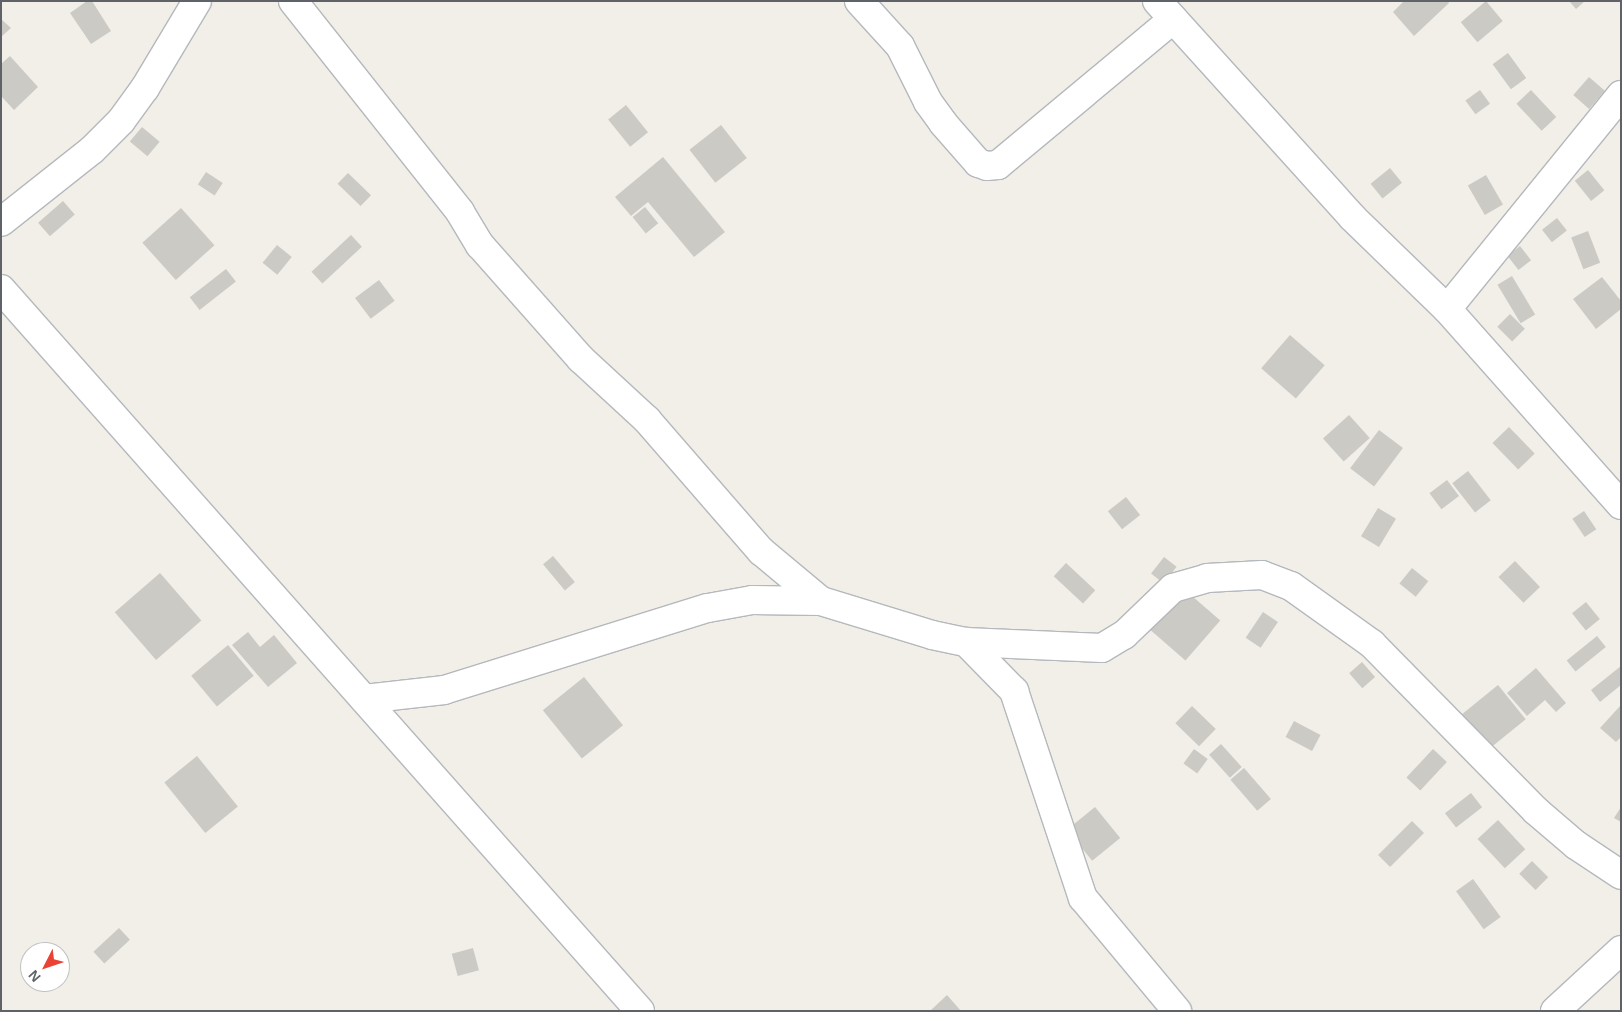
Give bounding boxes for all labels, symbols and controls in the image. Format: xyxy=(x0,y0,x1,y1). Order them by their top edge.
north arrow xyxy=(20,942,70,992)
text: N xyxy=(25,967,44,985)

